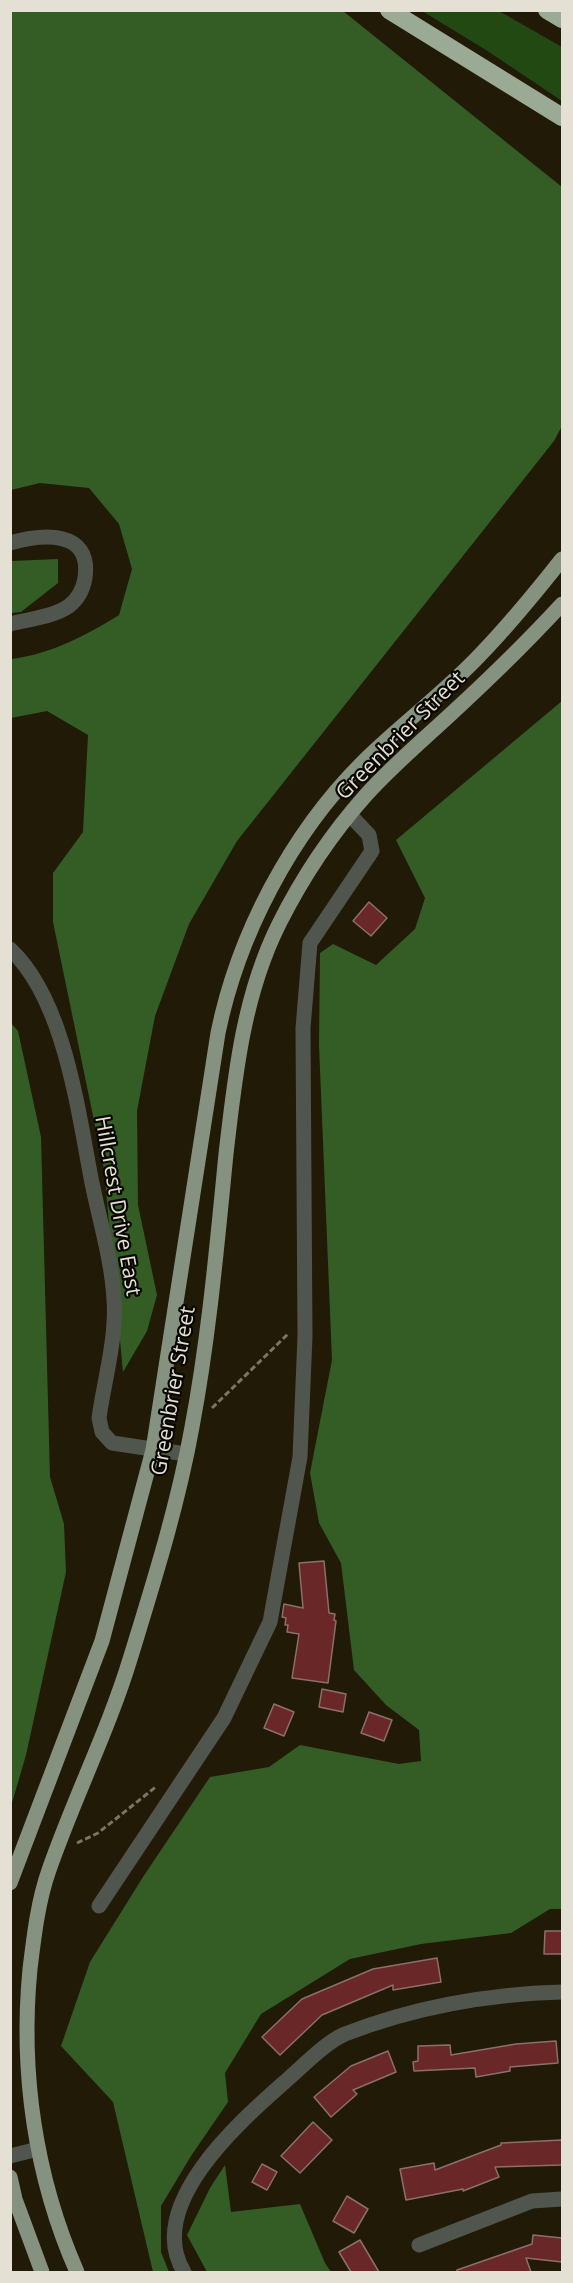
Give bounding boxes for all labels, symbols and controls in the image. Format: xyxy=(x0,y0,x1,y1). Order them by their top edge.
street label: Greenbrier Street xyxy=(331,666,471,806)
street label: Hillcrest Drive East xyxy=(89,1114,145,1298)
street label: Greenbrier Street xyxy=(147,1304,201,1478)

